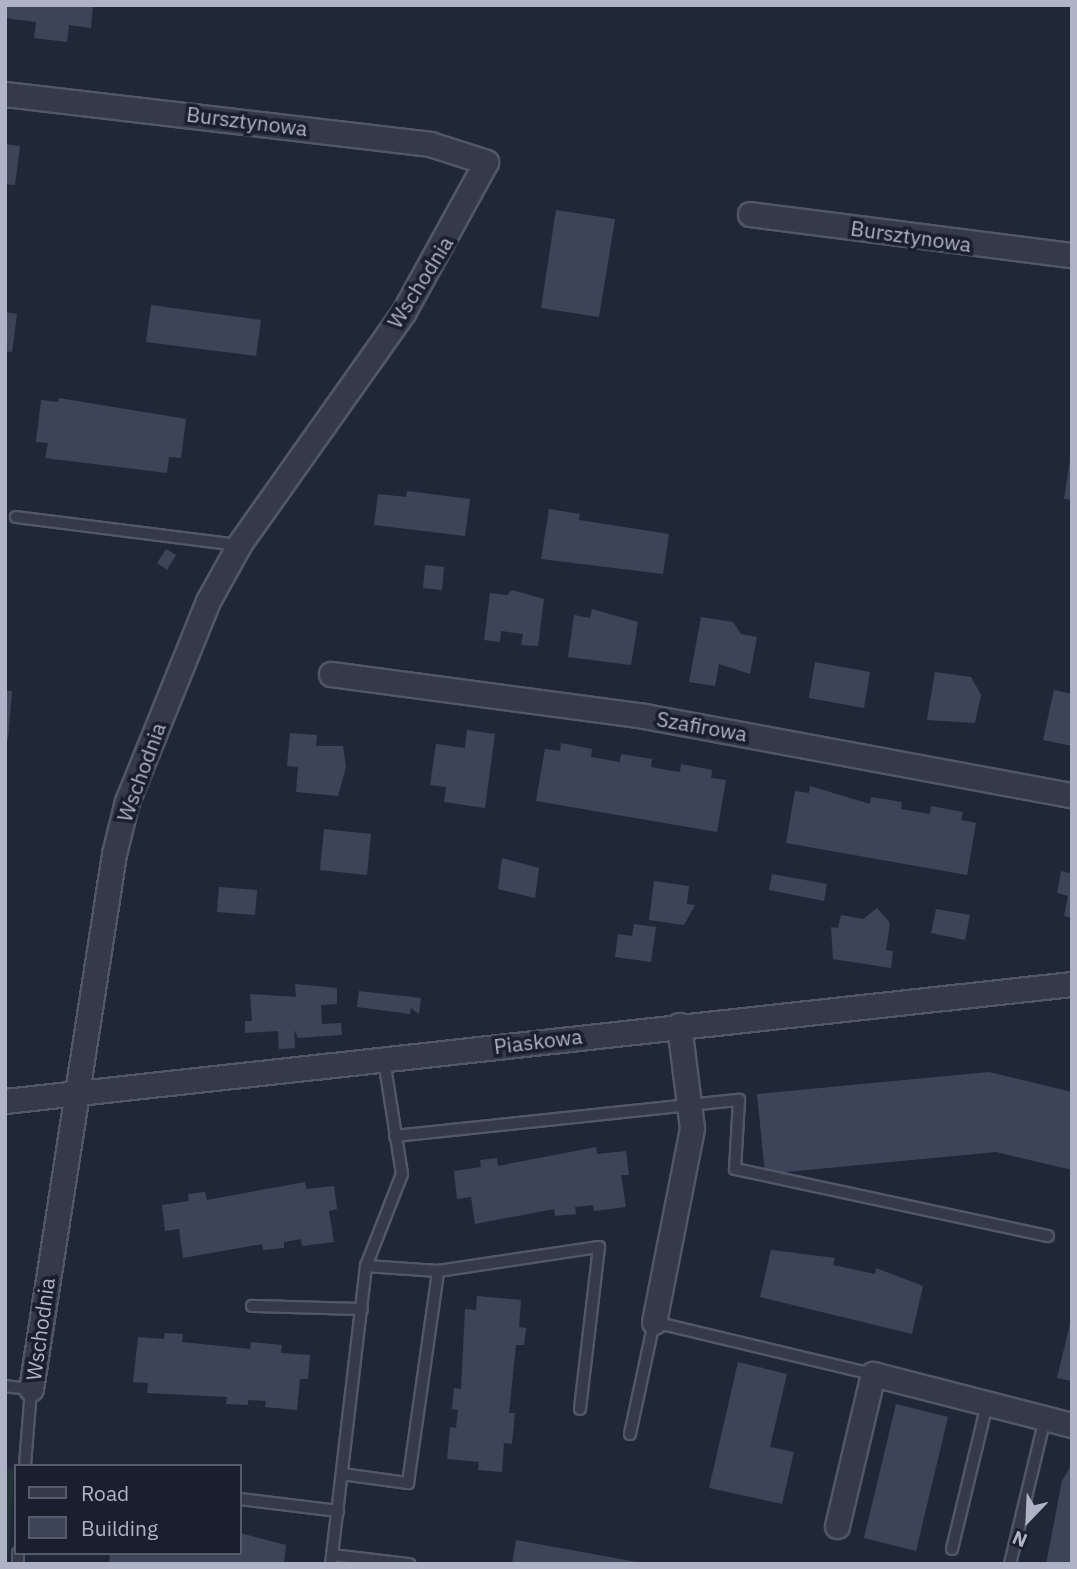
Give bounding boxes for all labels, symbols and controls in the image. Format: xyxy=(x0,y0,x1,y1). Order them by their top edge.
street label: Bursztynowa xyxy=(185,101,309,141)
street label: Bursztynowa xyxy=(849,215,973,257)
street label: Wschodnia xyxy=(382,231,458,333)
street label: Szafirowa xyxy=(655,706,749,746)
street label: Wschodnia xyxy=(111,719,171,825)
street label: Piaskowa xyxy=(492,1023,584,1059)
street label: Wschodnia xyxy=(20,1276,60,1382)
legend xyxy=(14,1464,242,1555)
text: Road xyxy=(81,1479,129,1507)
north arrow xyxy=(993,1485,1063,1555)
text: Building xyxy=(81,1514,158,1542)
text: N xyxy=(1009,1526,1031,1553)

